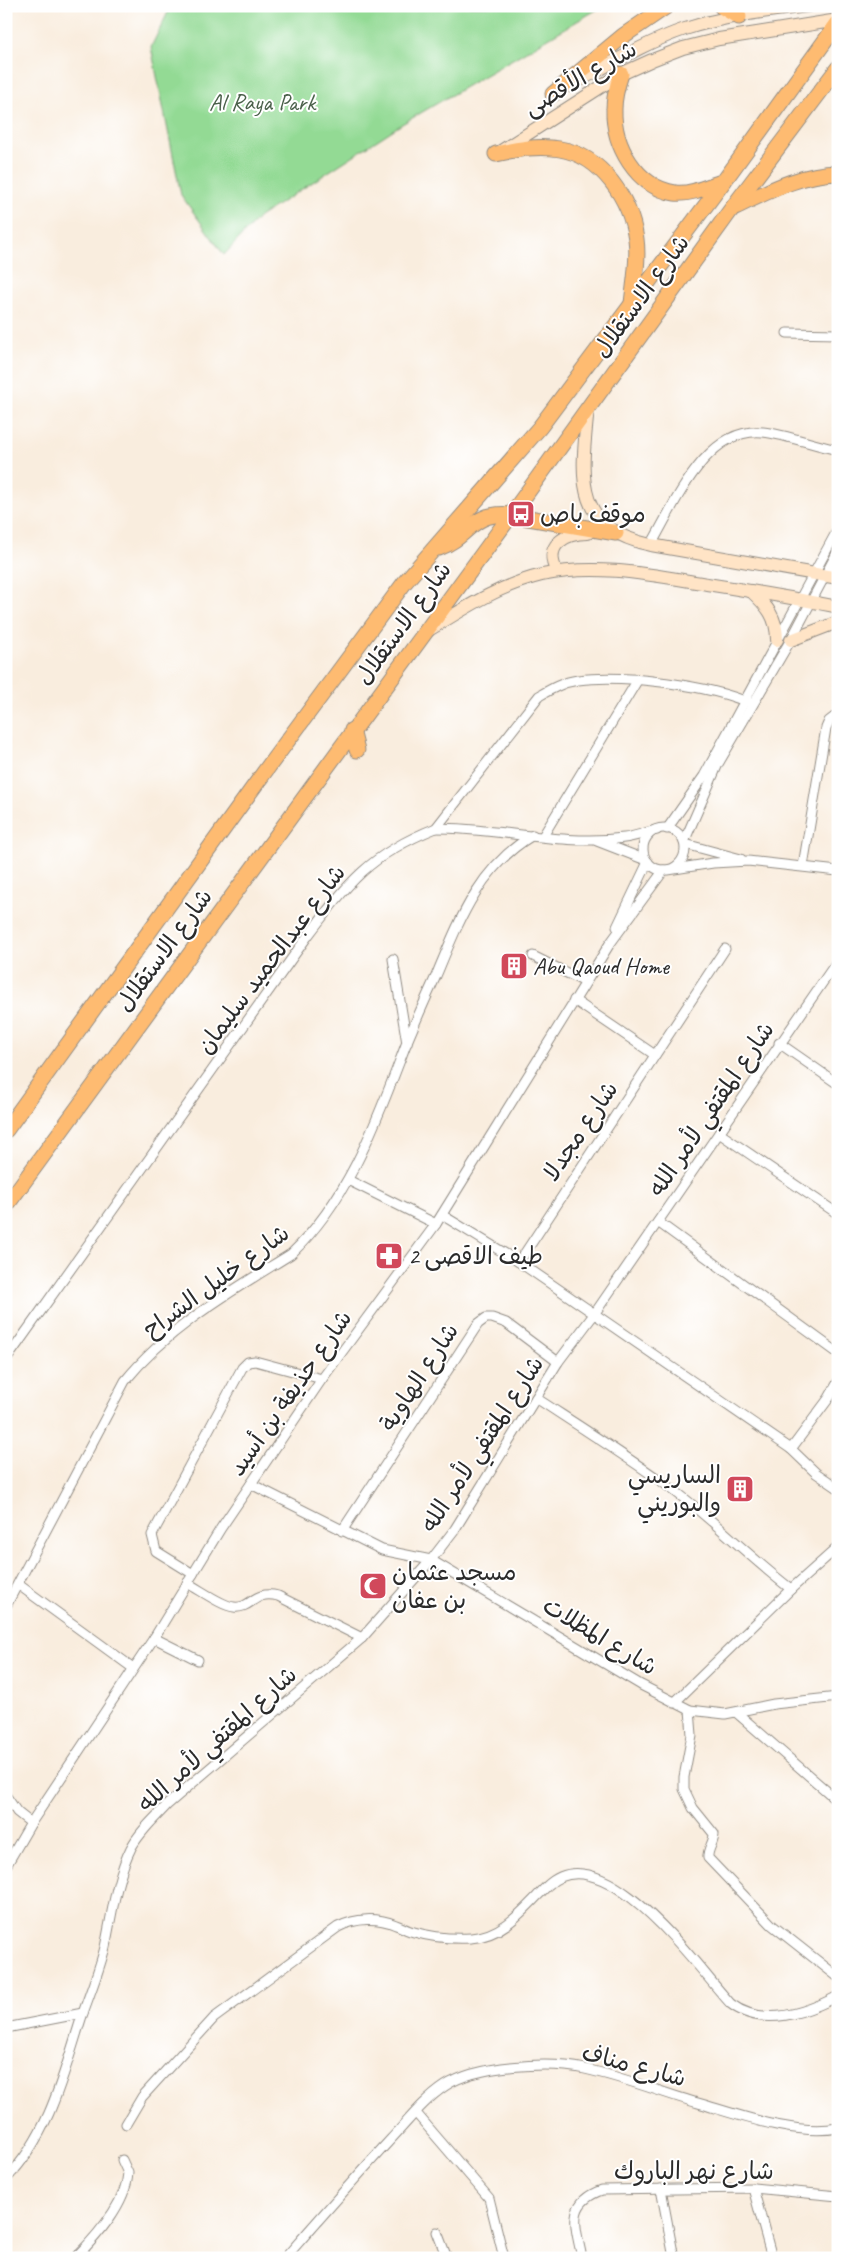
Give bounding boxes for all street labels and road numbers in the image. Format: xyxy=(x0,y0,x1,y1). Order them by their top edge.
street label: شارع الأقصى xyxy=(517,32,643,124)
street label: شارع الاستقلال xyxy=(586,228,697,365)
street label: شارع الاستقلال xyxy=(348,555,459,692)
street label: شارع عبدالحميد سليمان xyxy=(190,858,354,1061)
street label: شارع الاستقلال xyxy=(109,882,220,1019)
street label: شارع المقتفي لأمر الله xyxy=(640,1015,786,1206)
street label: شارع مجدلا xyxy=(536,1075,626,1188)
street label: شارع خليل الشراح xyxy=(137,1218,296,1346)
street label: شارع حذيفة بن أسيد xyxy=(222,1304,360,1483)
street label: شارع الهاوية xyxy=(373,1317,467,1438)
street label: شارع المقتفي لأمر الله xyxy=(412,1349,555,1541)
street label: شارع المظلات xyxy=(536,1590,663,1684)
street label: شارع المقتفي لأمر الله xyxy=(130,1658,307,1823)
street label: شارع مناف xyxy=(578,2037,689,2095)
street label: شارع نهر الباروك xyxy=(614,2156,774,2188)

